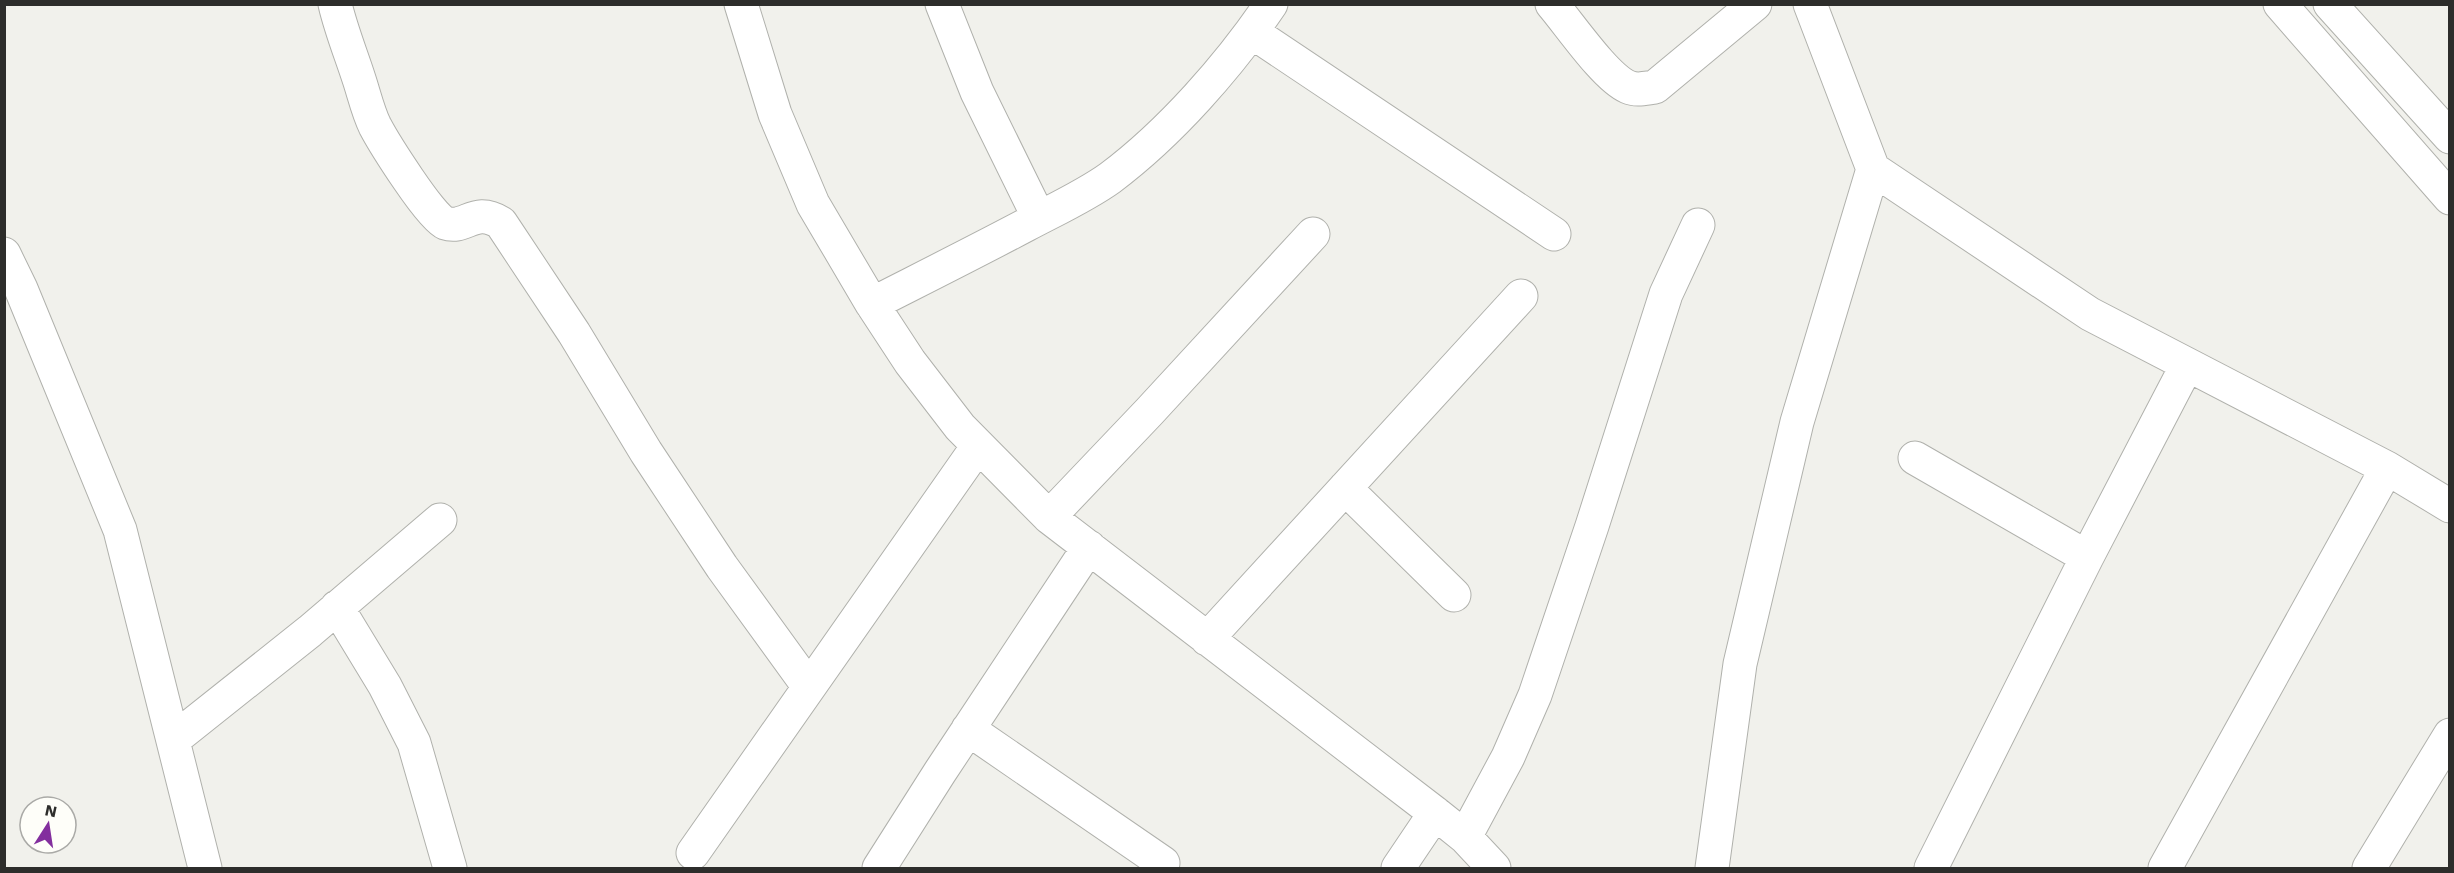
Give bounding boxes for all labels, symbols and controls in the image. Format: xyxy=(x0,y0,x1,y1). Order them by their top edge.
north arrow xyxy=(18,795,78,855)
text: N xyxy=(43,800,59,821)

